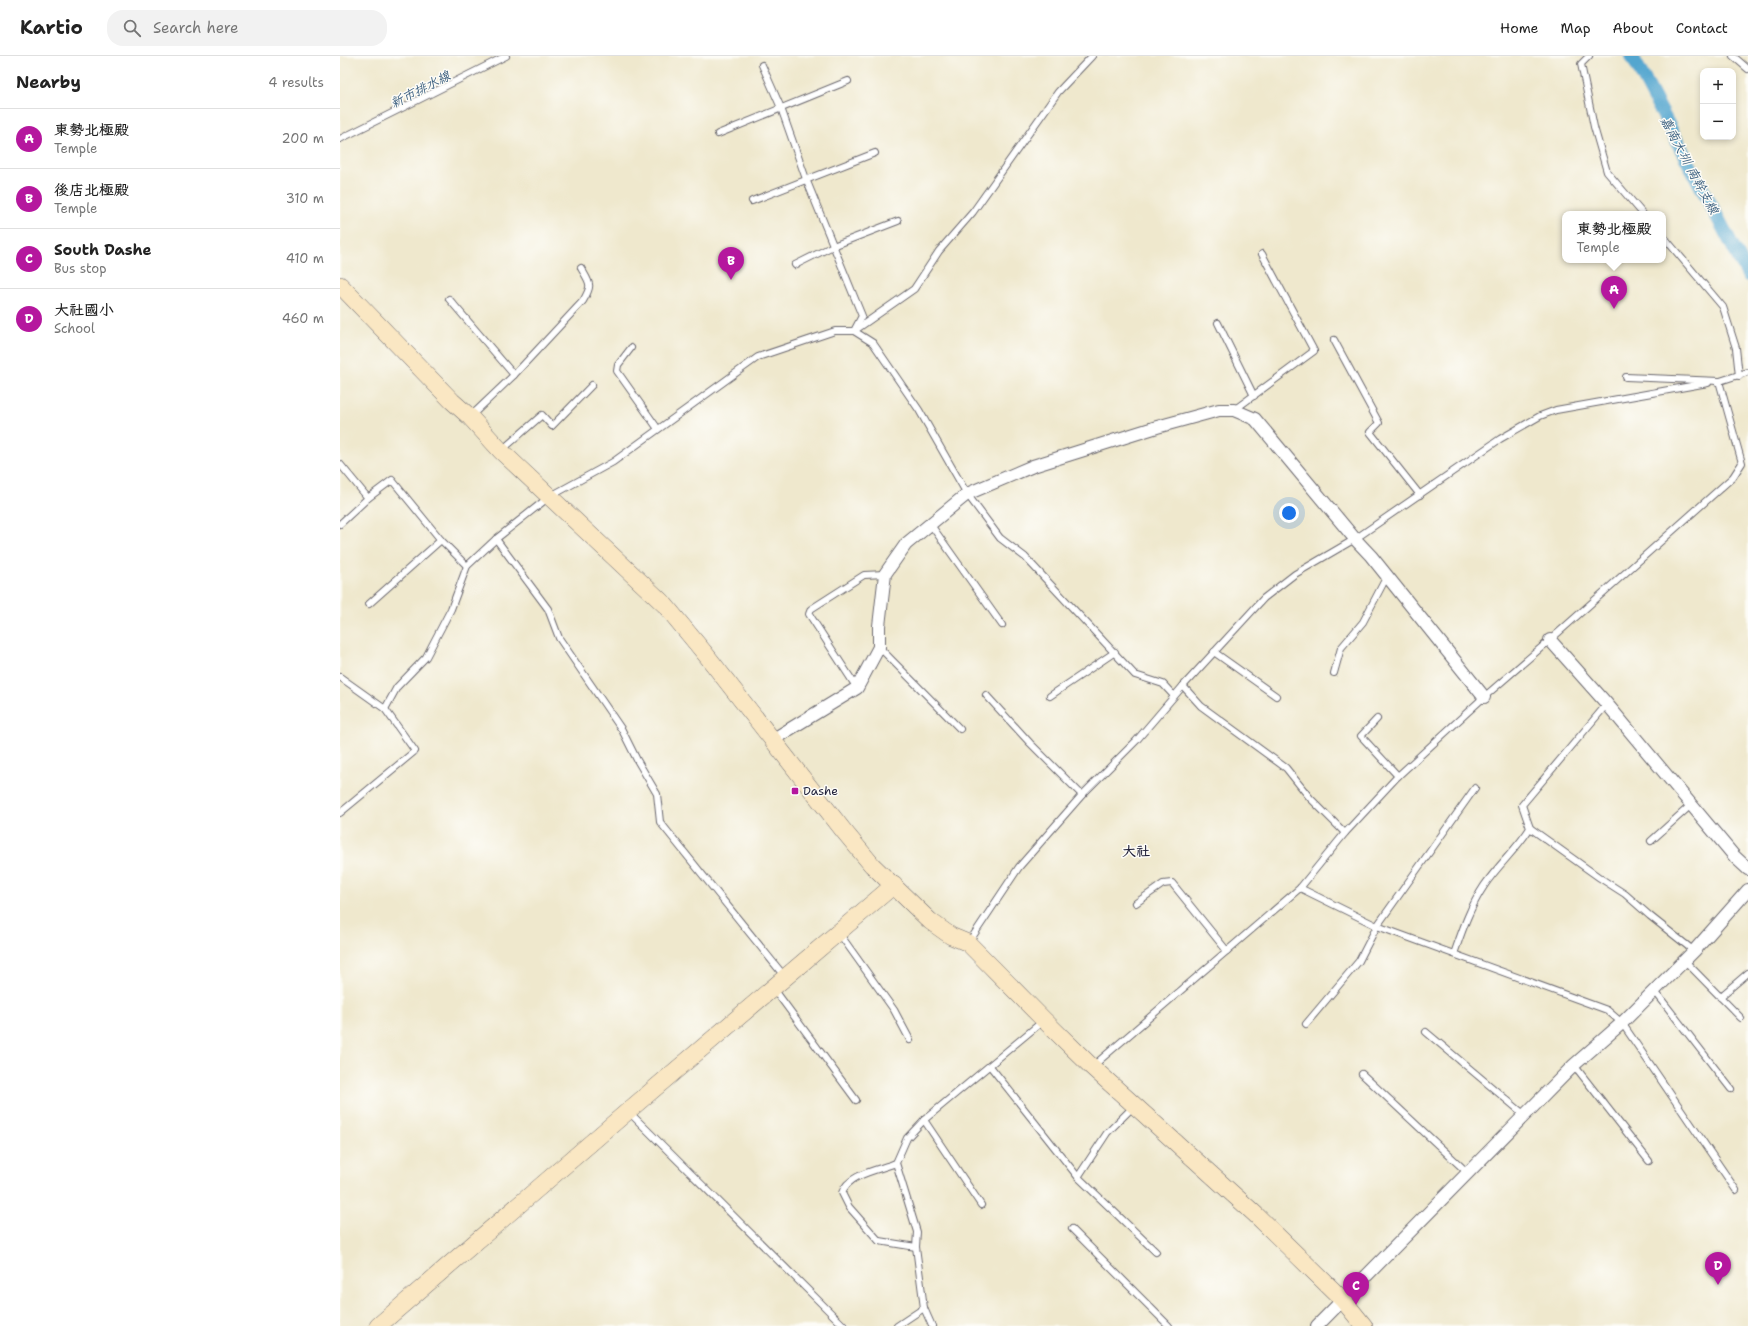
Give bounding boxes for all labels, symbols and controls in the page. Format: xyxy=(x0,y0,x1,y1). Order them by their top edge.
search box xyxy=(107,10,387,46)
text: Kartio xyxy=(20,15,83,40)
icon: search xyxy=(121,17,143,39)
text: Search here xyxy=(153,18,239,38)
text: Home xyxy=(1500,19,1539,37)
text: Map xyxy=(1561,19,1591,37)
text: About xyxy=(1613,19,1654,37)
text: Contact xyxy=(1676,19,1728,37)
water label: 新市排水線 xyxy=(387,67,454,112)
map controls xyxy=(1700,68,1736,140)
button: + xyxy=(1700,68,1736,104)
text: Nearby xyxy=(16,71,81,93)
text: 4 results xyxy=(268,74,324,91)
button: − xyxy=(1700,104,1736,140)
water label: 嘉南大圳 南幹支線 xyxy=(1657,113,1723,218)
text: 東勢北極殿 xyxy=(54,120,129,140)
text: A xyxy=(24,130,34,147)
text: 200 m xyxy=(282,130,324,147)
text: Temple xyxy=(54,140,97,157)
text: 後店北極殿 xyxy=(54,180,129,200)
text: B xyxy=(25,190,33,207)
text: 310 m xyxy=(286,190,324,207)
text: Temple xyxy=(54,200,97,217)
popup xyxy=(1562,211,1666,263)
text: 東勢北極殿 xyxy=(1576,219,1652,239)
text: Temple xyxy=(1576,239,1620,256)
text: South Dashe xyxy=(54,240,152,260)
pin: B xyxy=(718,247,744,280)
text: C xyxy=(25,250,33,267)
text: 410 m xyxy=(286,250,324,267)
text: Bus stop xyxy=(54,260,106,277)
pin: A xyxy=(1601,276,1627,309)
text: 大社國小 xyxy=(54,300,114,320)
text: D xyxy=(24,310,34,327)
text: 460 m xyxy=(282,310,324,327)
text: School xyxy=(54,320,95,337)
your location xyxy=(1279,503,1299,523)
place label: Dashe xyxy=(803,783,838,799)
marker: Dashe xyxy=(790,786,800,796)
district label: 大社 xyxy=(1122,842,1150,860)
pin: D xyxy=(1705,1252,1731,1285)
pin: C xyxy=(1343,1272,1369,1305)

